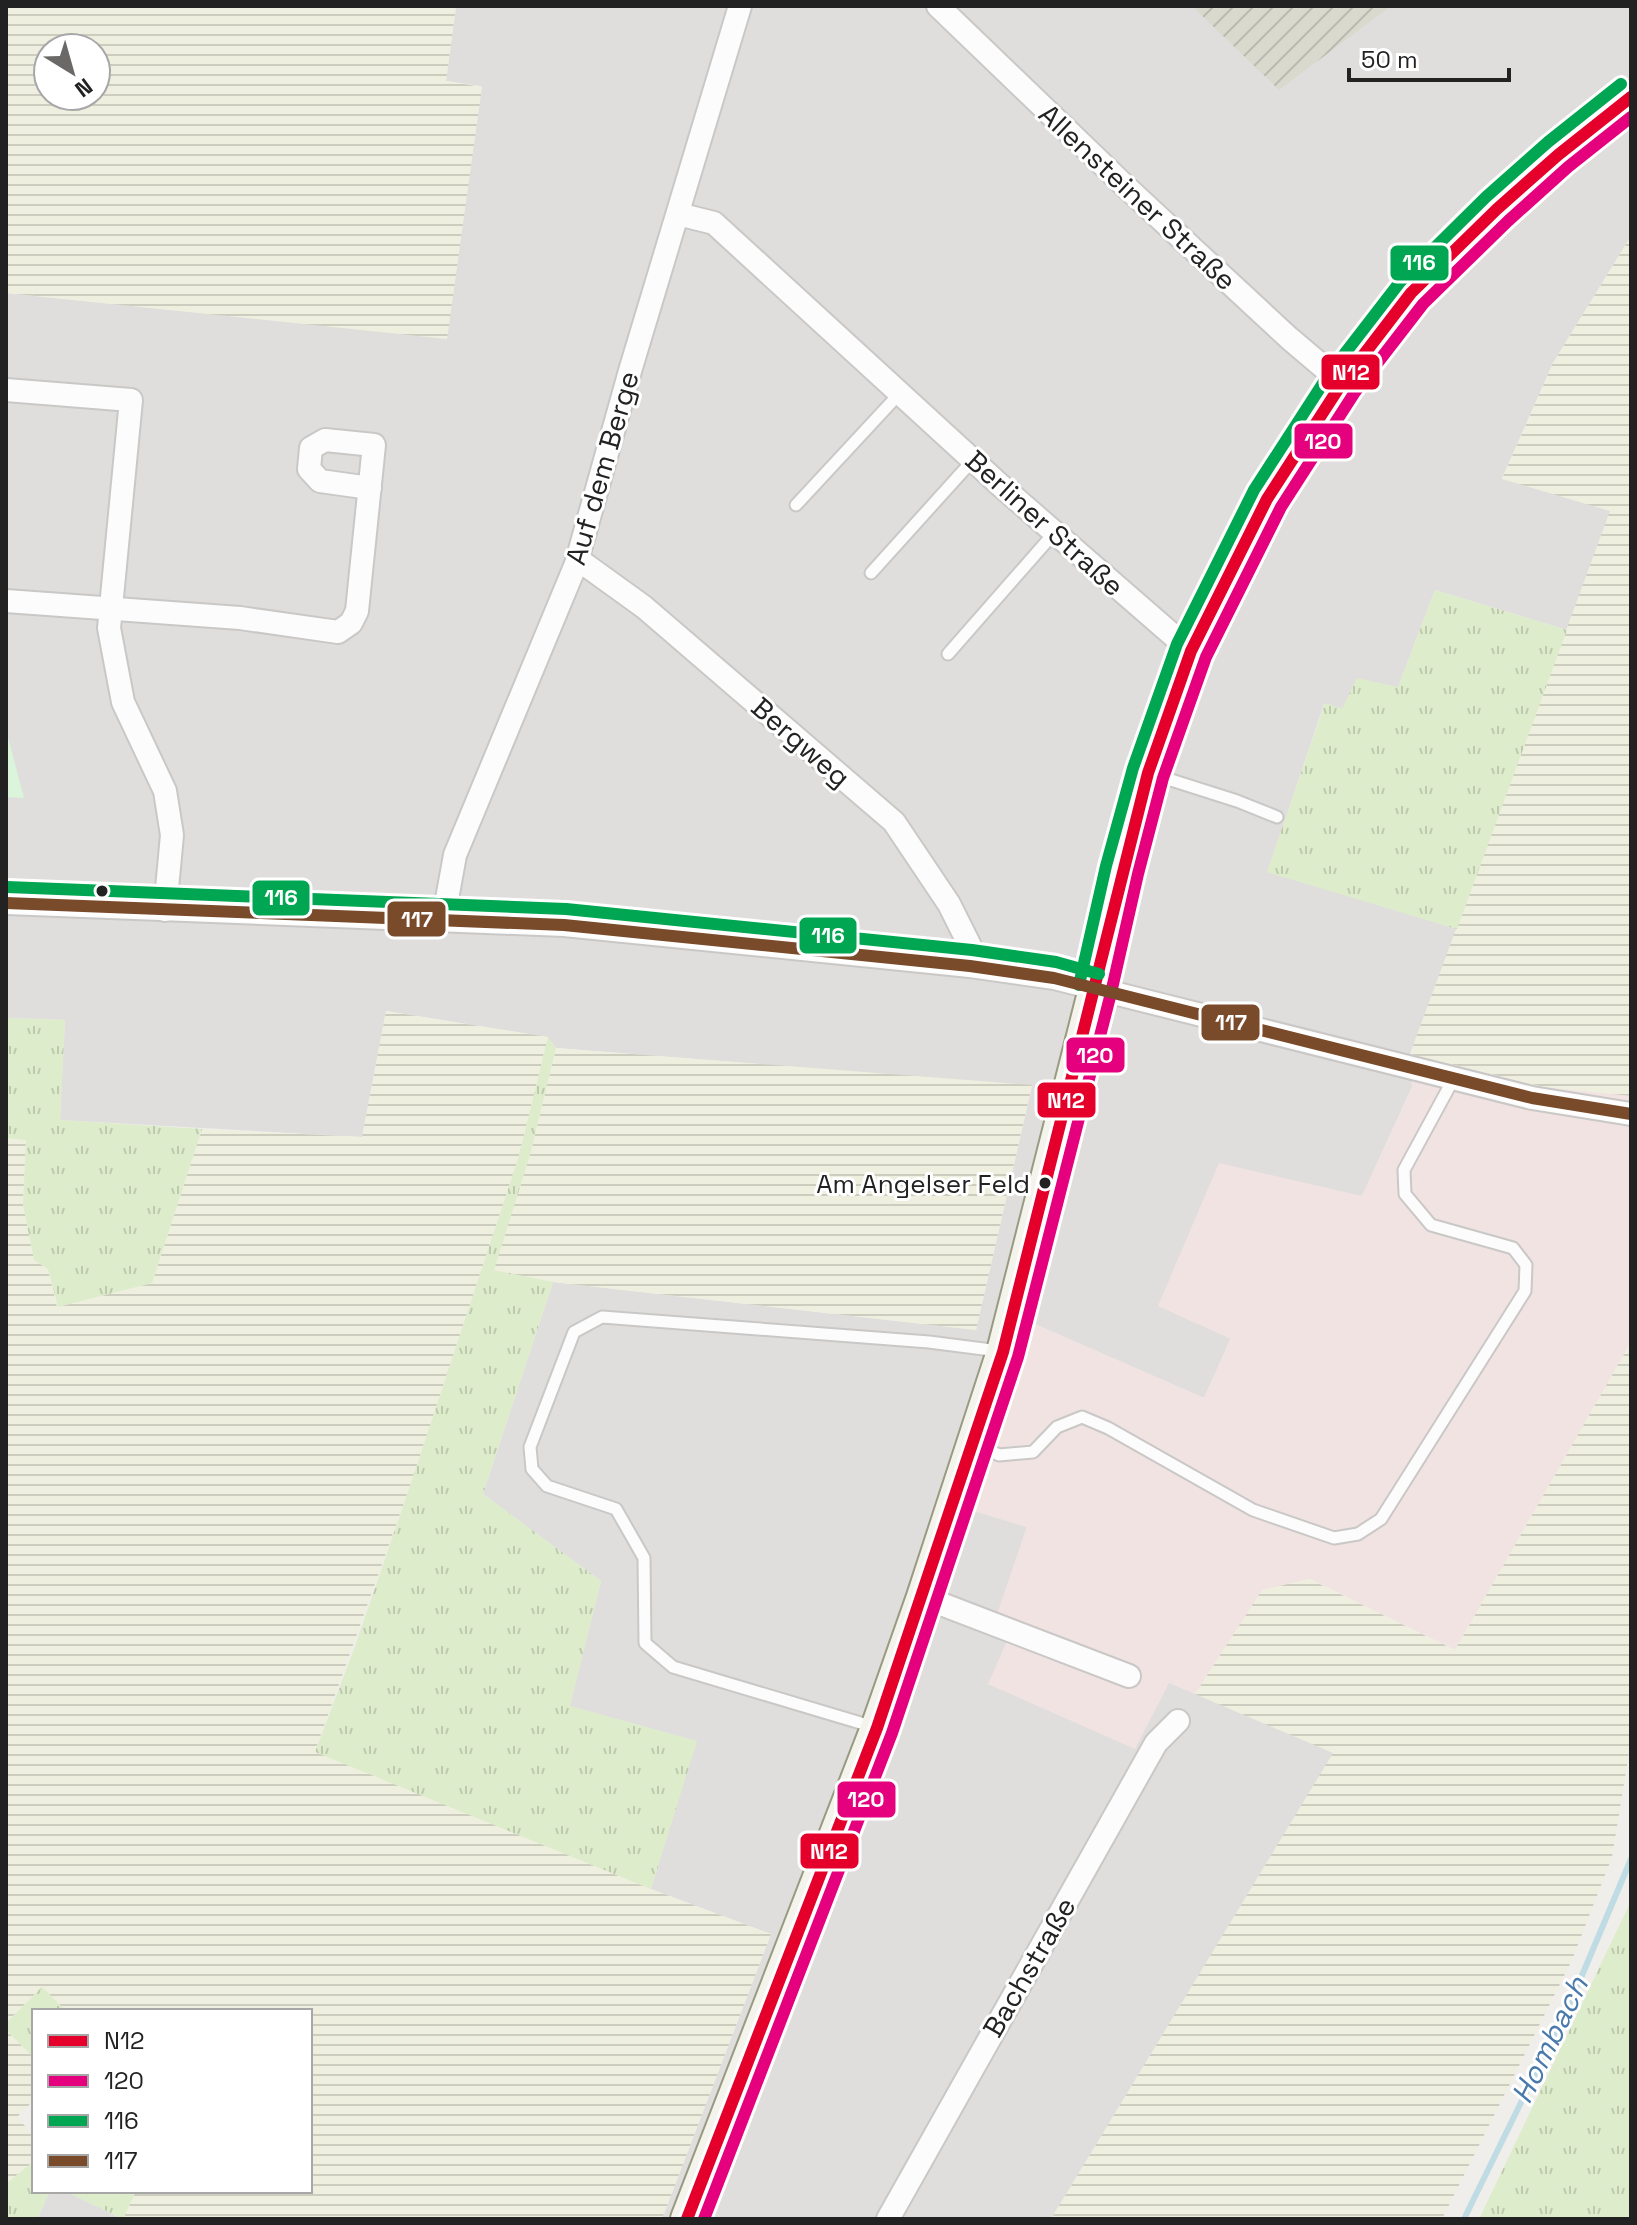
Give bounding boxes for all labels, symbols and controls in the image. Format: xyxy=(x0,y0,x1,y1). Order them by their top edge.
north arrow xyxy=(32,32,112,112)
scale bar xyxy=(1349,32,1509,82)
text: 50 m xyxy=(1361,44,1418,75)
text: N xyxy=(70,72,98,104)
street label: Allensteiner Straße xyxy=(1032,96,1244,298)
line badge: 116 xyxy=(1389,244,1450,282)
text: 116 xyxy=(1402,248,1436,276)
line badge: N12 xyxy=(1320,353,1381,391)
text: N12 xyxy=(1332,358,1370,386)
street label: Auf dem Berge xyxy=(557,367,647,569)
line badge: 120 xyxy=(1293,422,1354,460)
text: 120 xyxy=(1304,427,1342,455)
street label: Berliner Straße xyxy=(958,442,1132,604)
street label: Bergweg xyxy=(744,689,858,795)
line badge: 116 xyxy=(251,879,311,917)
unlabelled marker xyxy=(94,883,110,899)
text: 116 xyxy=(264,883,298,911)
line badge: 117 xyxy=(386,900,447,938)
text: 117 xyxy=(401,905,433,933)
line badge: 116 xyxy=(798,916,858,955)
text: 116 xyxy=(811,921,845,949)
line badge: 117 xyxy=(1200,1003,1261,1042)
text: 117 xyxy=(1215,1008,1247,1036)
line badge: 120 xyxy=(1065,1036,1126,1074)
text: 120 xyxy=(1076,1041,1114,1069)
line badge: N12 xyxy=(1036,1081,1097,1119)
text: N12 xyxy=(1047,1086,1085,1114)
place label: Am Angelser Feld xyxy=(816,1167,1030,1201)
marker: Am Angelser Feld xyxy=(1037,1175,1053,1191)
line badge: 120 xyxy=(836,1780,897,1819)
text: 120 xyxy=(847,1785,885,1813)
line badge: N12 xyxy=(799,1832,860,1870)
text: N12 xyxy=(810,1837,848,1865)
street label: Bachstraße xyxy=(974,1891,1084,2043)
water label: Hombach xyxy=(1502,1969,1597,2110)
legend xyxy=(32,2009,312,2193)
text: N12 xyxy=(104,2025,144,2056)
text: 120 xyxy=(104,2065,144,2096)
text: 116 xyxy=(104,2105,139,2136)
text: 117 xyxy=(104,2145,138,2176)

